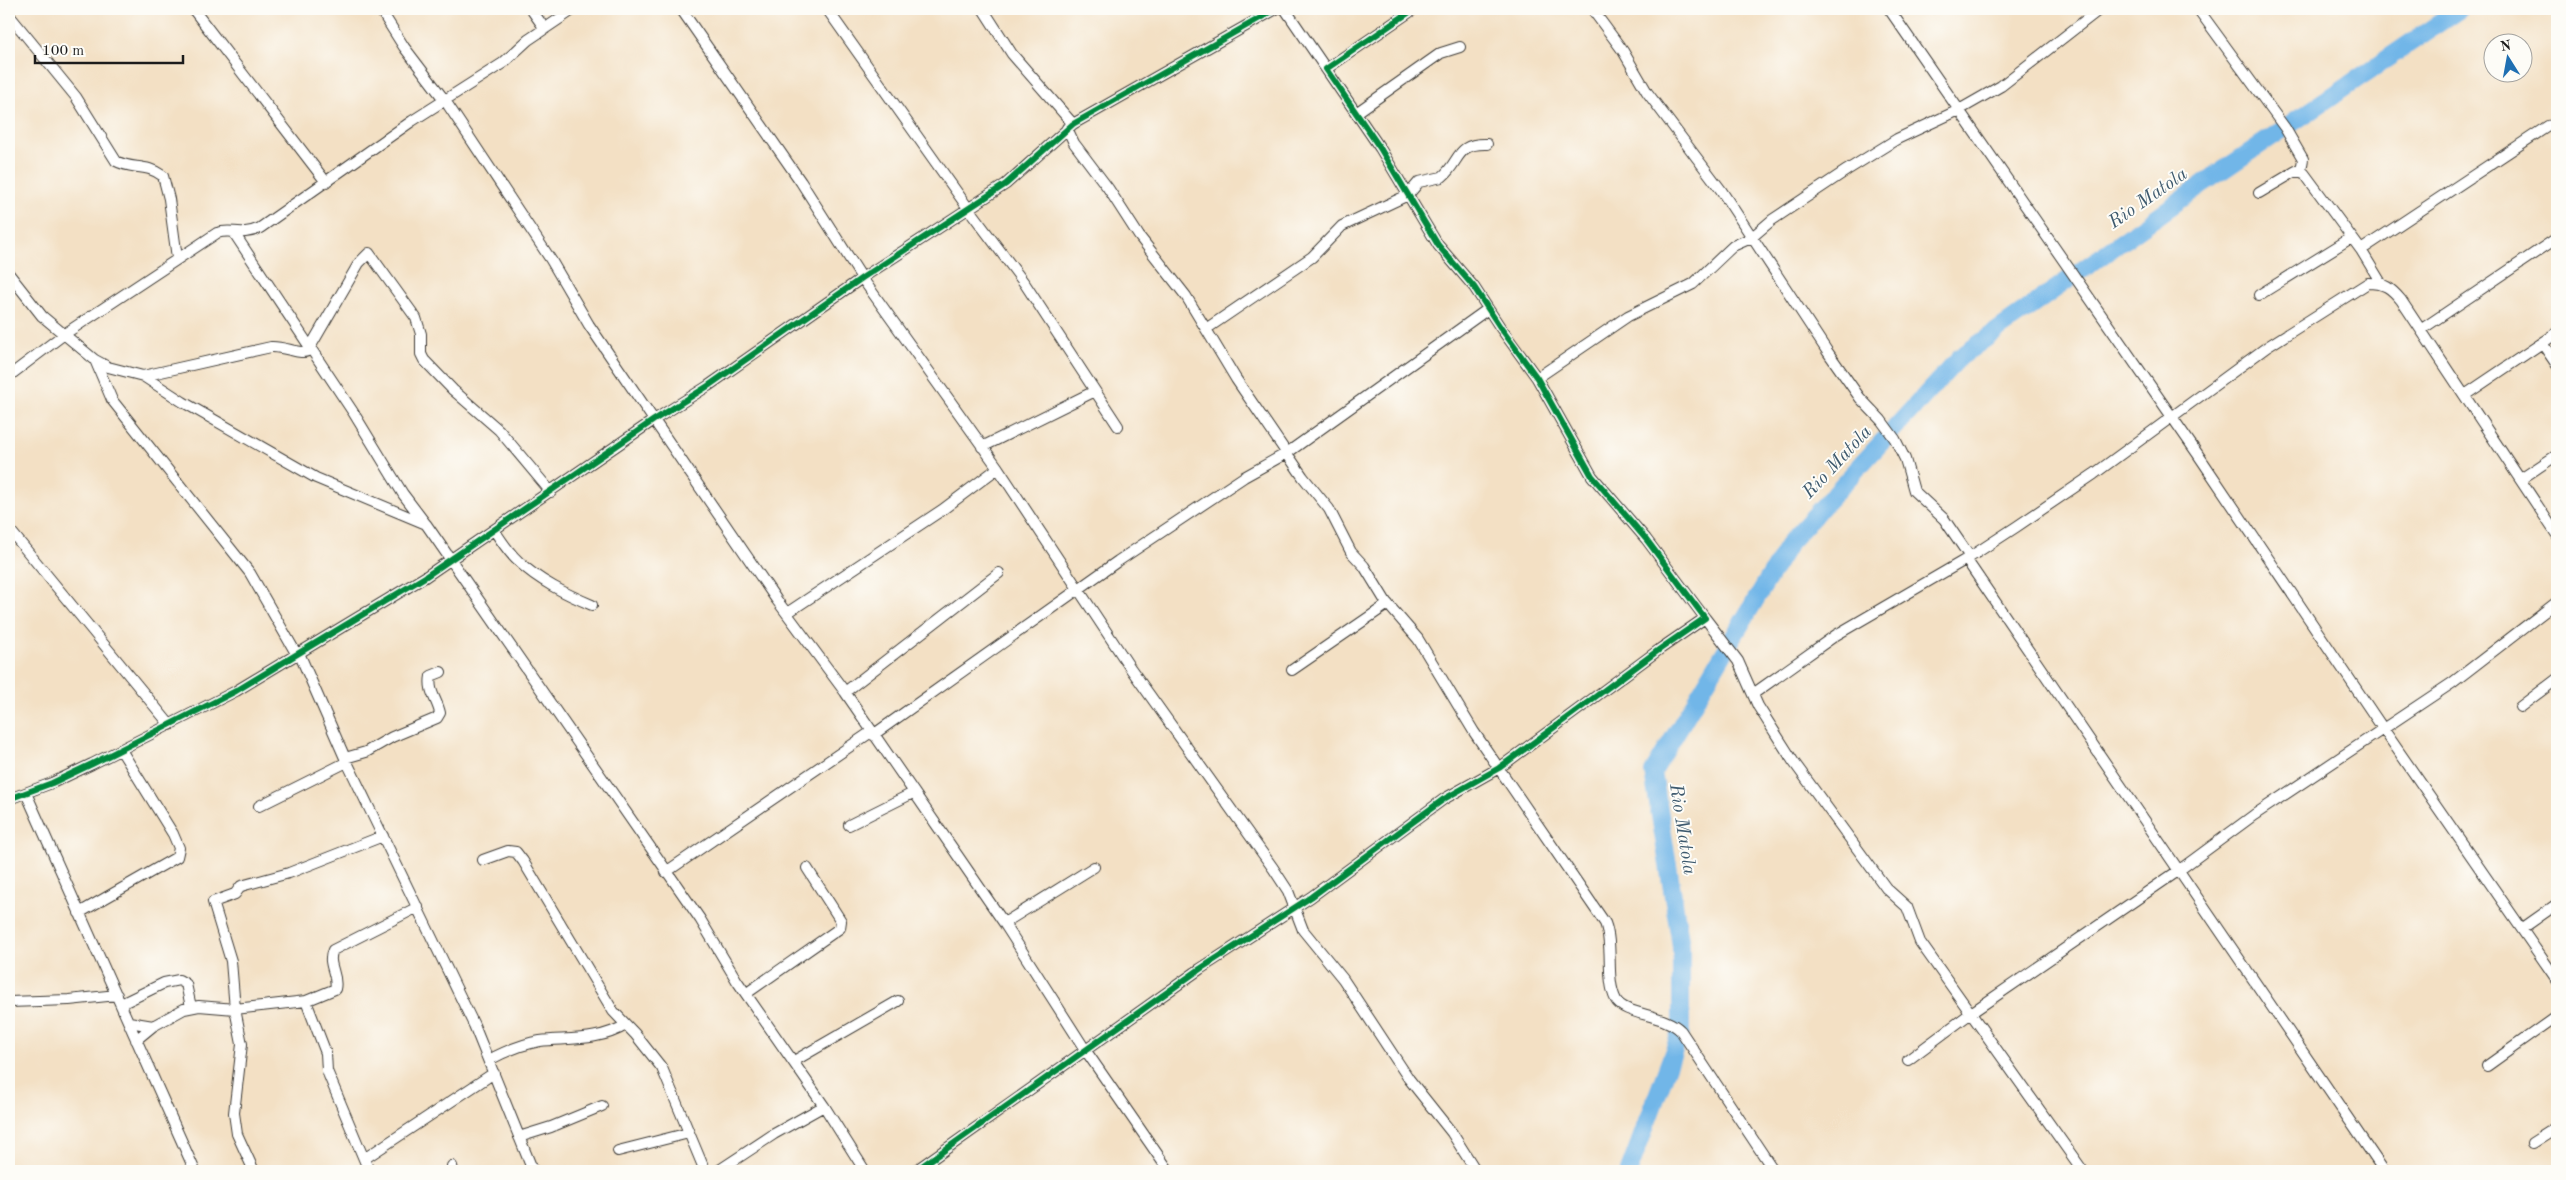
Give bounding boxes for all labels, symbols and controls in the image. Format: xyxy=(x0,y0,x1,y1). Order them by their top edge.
scale bar xyxy=(35,32,182,64)
north arrow xyxy=(2484,32,2534,82)
text: N xyxy=(2499,38,2513,54)
text: 100 m xyxy=(42,44,84,59)
water label: Rio Matola xyxy=(2105,165,2192,234)
water label: Rio Matola xyxy=(1799,423,1876,504)
water label: Rio Matola xyxy=(1665,782,1698,876)

